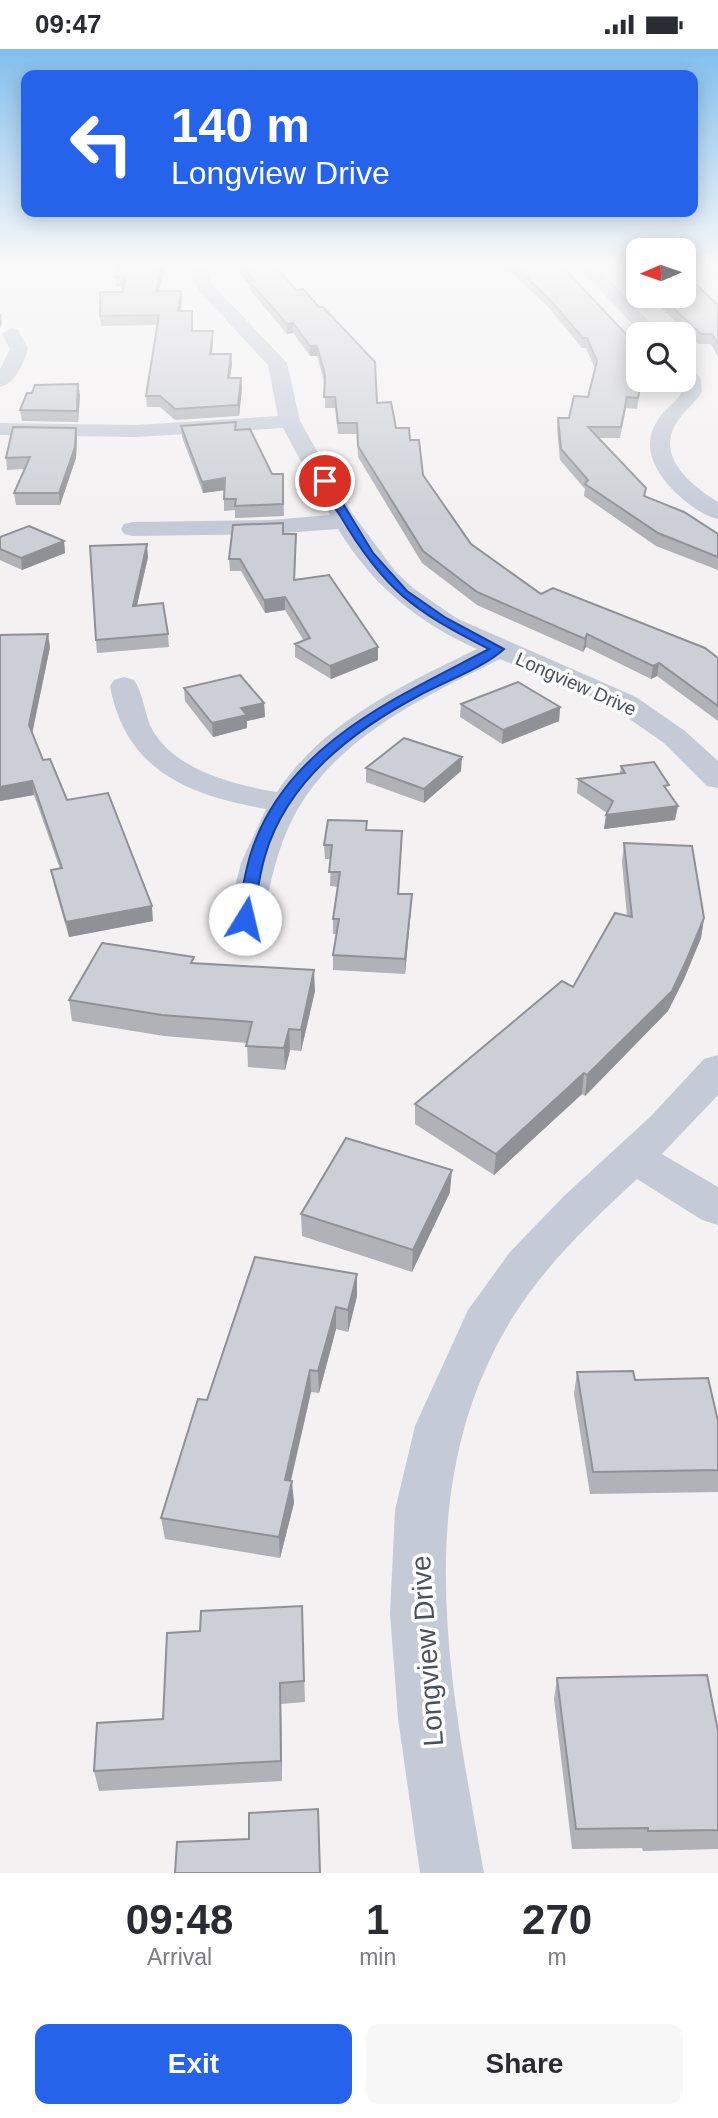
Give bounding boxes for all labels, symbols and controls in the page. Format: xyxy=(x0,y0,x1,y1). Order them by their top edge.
text: 09:47 xyxy=(35,9,102,39)
icon: left xyxy=(56,98,147,189)
text: 140 m xyxy=(171,98,310,152)
text: Longview Drive xyxy=(171,155,390,191)
north arrow xyxy=(626,238,696,308)
map controls xyxy=(626,238,696,392)
button: search xyxy=(626,322,696,392)
pin xyxy=(295,451,355,511)
icon: arrive xyxy=(306,462,344,500)
street label: Longview Drive xyxy=(512,648,640,720)
position arrow xyxy=(208,882,282,956)
street label: Longview Drive xyxy=(405,1554,449,1748)
text: 09:48 xyxy=(126,1896,233,1943)
text: 1 xyxy=(366,1896,389,1943)
text: 270 xyxy=(522,1896,592,1943)
text: Arrival xyxy=(147,1944,212,1970)
text: min xyxy=(359,1944,396,1970)
text: m xyxy=(548,1944,567,1970)
button: Exit xyxy=(35,2024,352,2104)
button: Share xyxy=(366,2024,683,2104)

